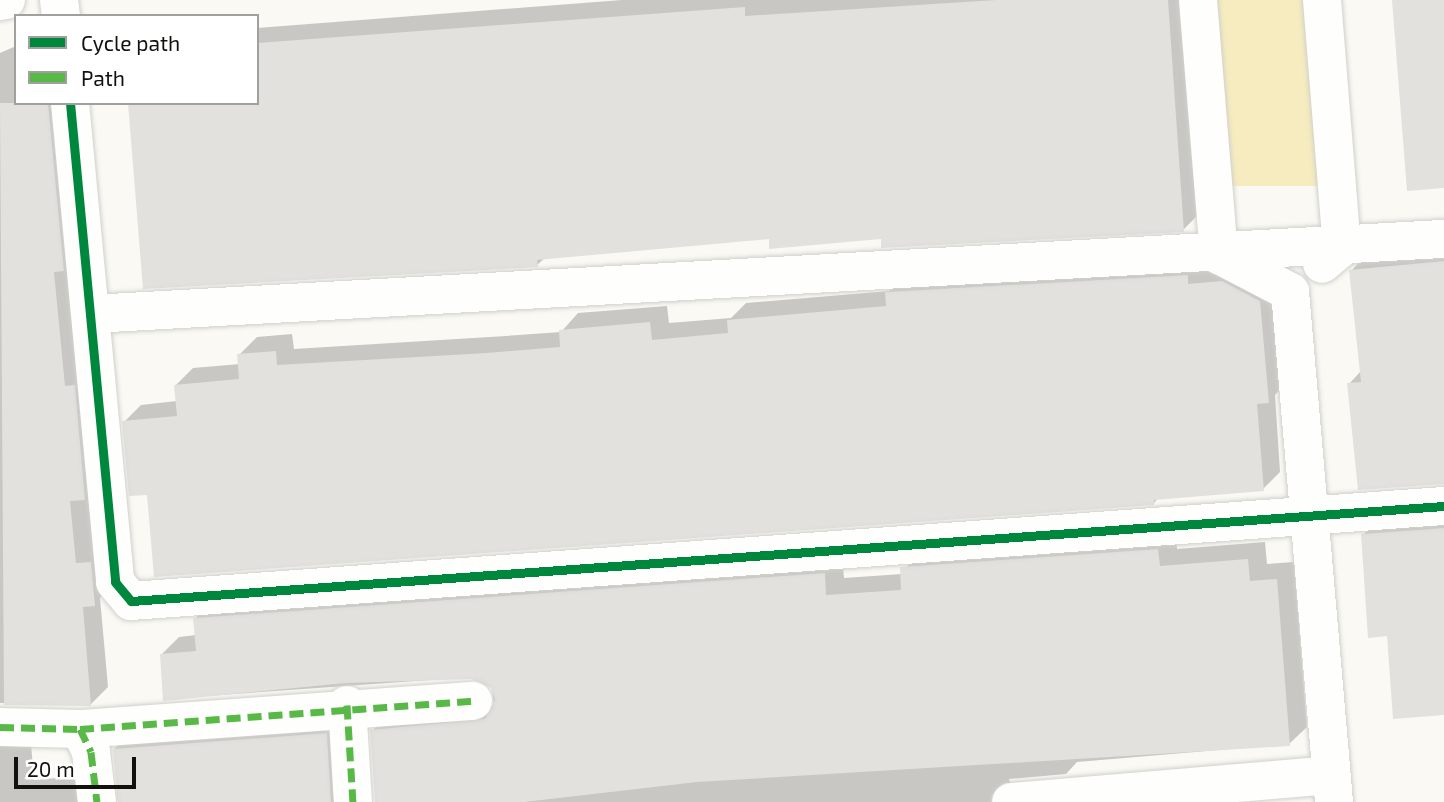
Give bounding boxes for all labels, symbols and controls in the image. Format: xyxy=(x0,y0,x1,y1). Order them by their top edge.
legend xyxy=(14,14,259,105)
text: Cycle path xyxy=(81,30,180,55)
text: Path xyxy=(81,65,125,90)
scale bar xyxy=(18,742,140,786)
text: 20 m xyxy=(27,756,75,781)

